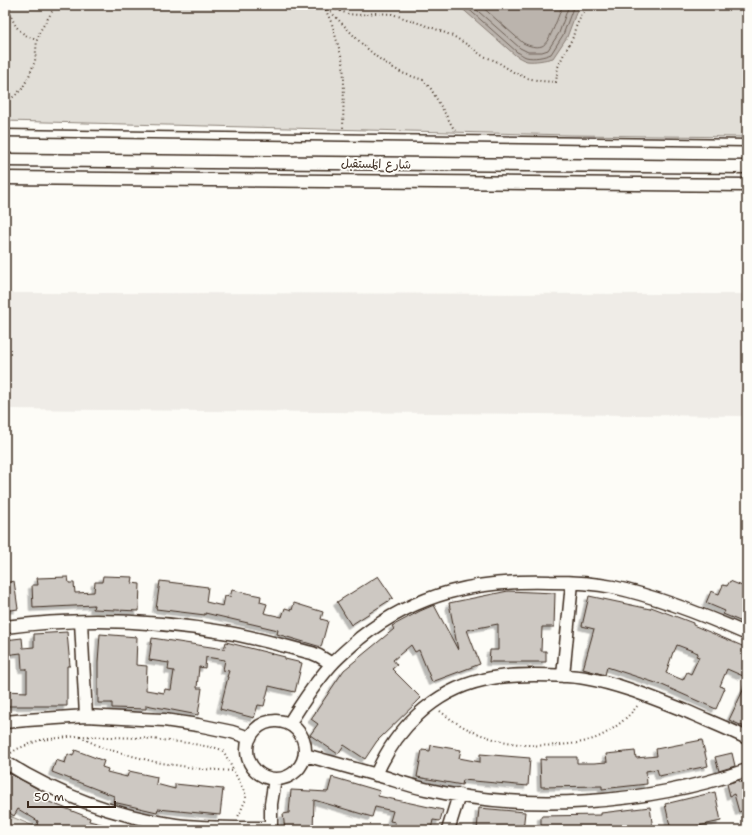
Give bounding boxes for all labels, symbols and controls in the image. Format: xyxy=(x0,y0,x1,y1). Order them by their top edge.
street label: شارع المُستقبل xyxy=(341,155,411,174)
scale bar xyxy=(28,783,115,809)
text: 50 m xyxy=(34,789,64,805)

